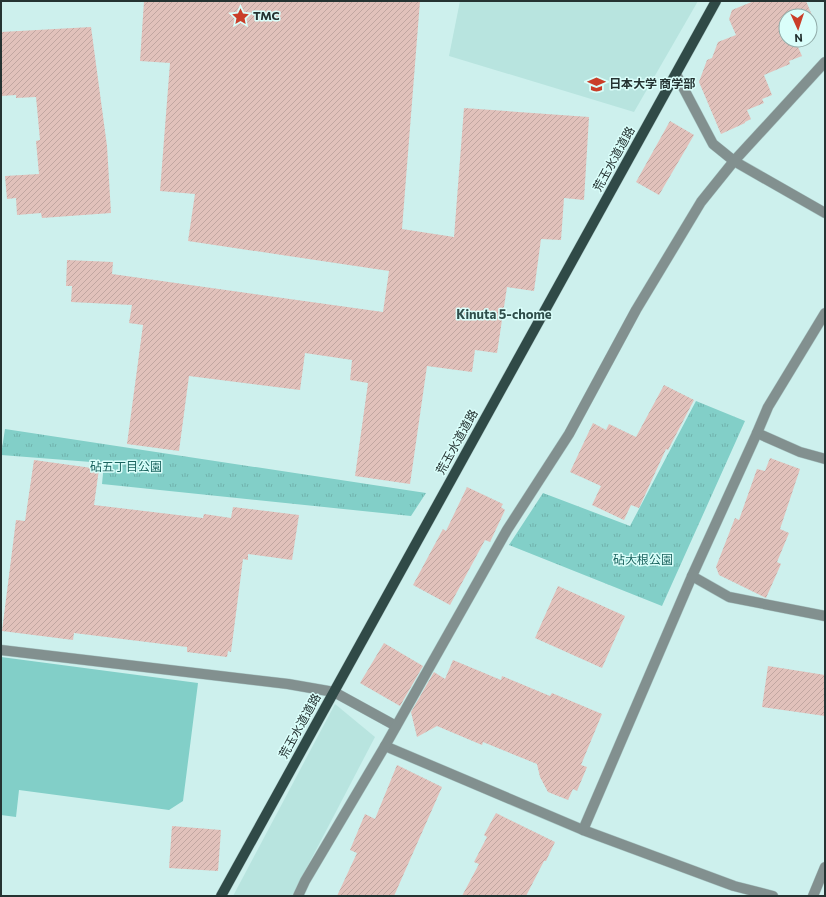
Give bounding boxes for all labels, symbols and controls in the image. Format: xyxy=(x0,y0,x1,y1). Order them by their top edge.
place icon: TMC xyxy=(230,6,250,26)
place label: TMC xyxy=(253,8,280,22)
north arrow xyxy=(778,8,818,48)
text: N xyxy=(794,32,803,45)
school or university icon: 日本大学 商学部 xyxy=(586,74,606,94)
place label: 日本大学 商学部 xyxy=(609,76,695,90)
street label: 荒玉水道道路 xyxy=(590,124,637,193)
district label: Kinuta 5-chome xyxy=(456,306,552,322)
street label: 荒玉水道道路 xyxy=(433,407,480,476)
park label: 砧五丁目公園 xyxy=(90,459,162,473)
park label: 砧大根公園 xyxy=(613,552,673,566)
street label: 荒玉水道道路 xyxy=(276,691,323,760)

